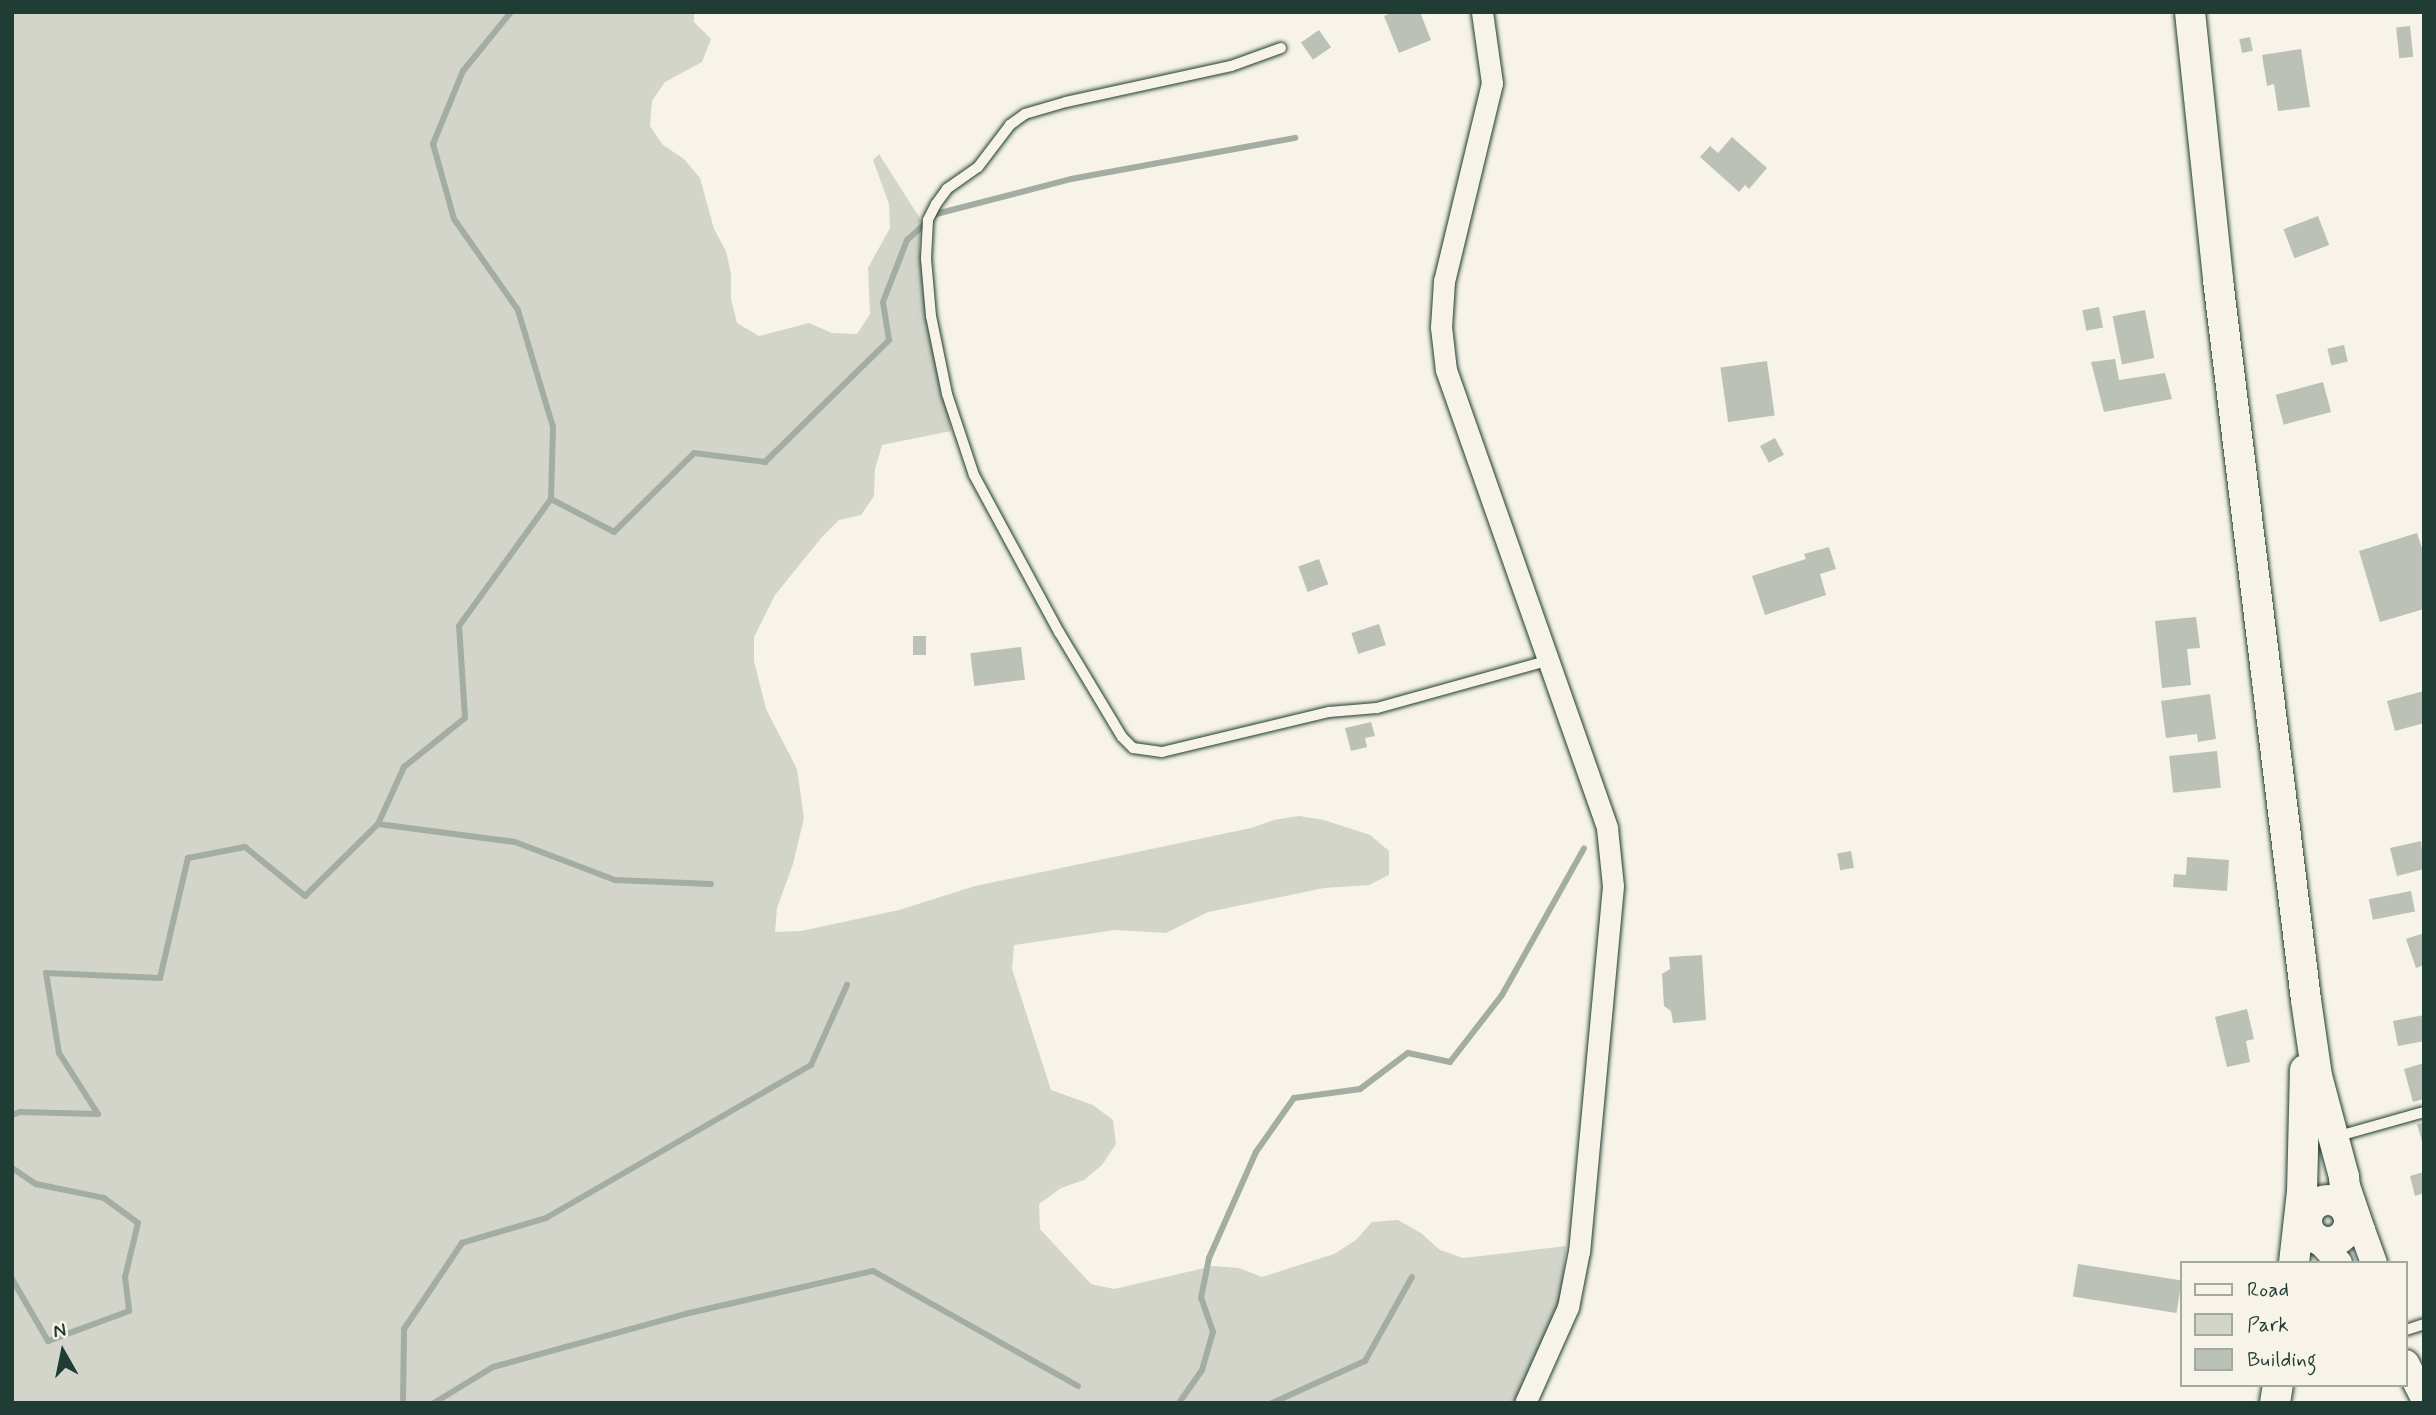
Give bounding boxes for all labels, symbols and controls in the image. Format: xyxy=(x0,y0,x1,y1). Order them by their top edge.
legend xyxy=(2180,1261,2408,1387)
text: Road xyxy=(2247,1276,2289,1304)
text: Park xyxy=(2247,1311,2289,1339)
north arrow xyxy=(28,1317,98,1387)
text: N xyxy=(51,1317,68,1344)
text: Building xyxy=(2247,1346,2317,1374)

